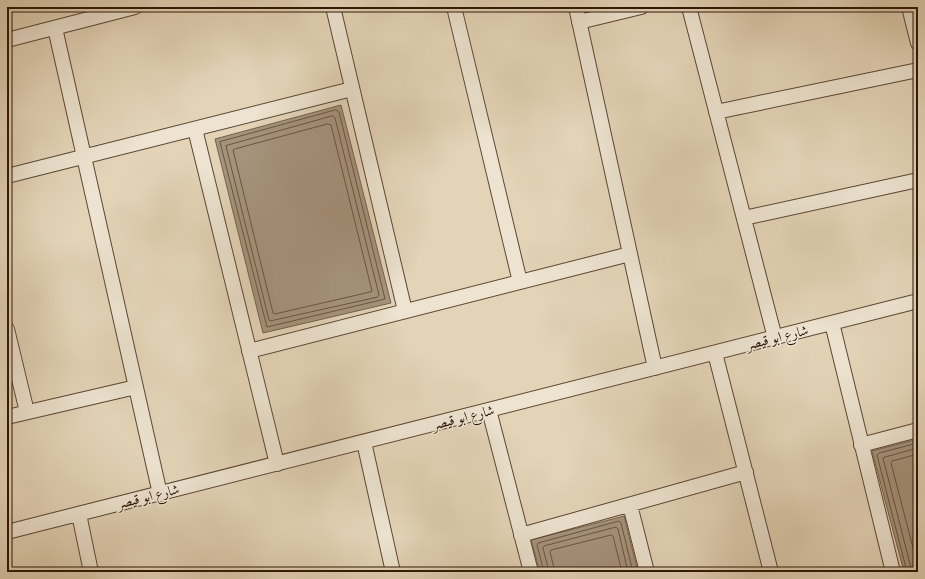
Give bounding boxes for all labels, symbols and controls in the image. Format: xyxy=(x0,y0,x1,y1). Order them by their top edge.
street label: شارع ابو قيصر xyxy=(742,322,811,357)
street label: شارع ابو قيصر xyxy=(428,402,497,437)
street label: شارع ابو قيصر xyxy=(113,481,182,516)

